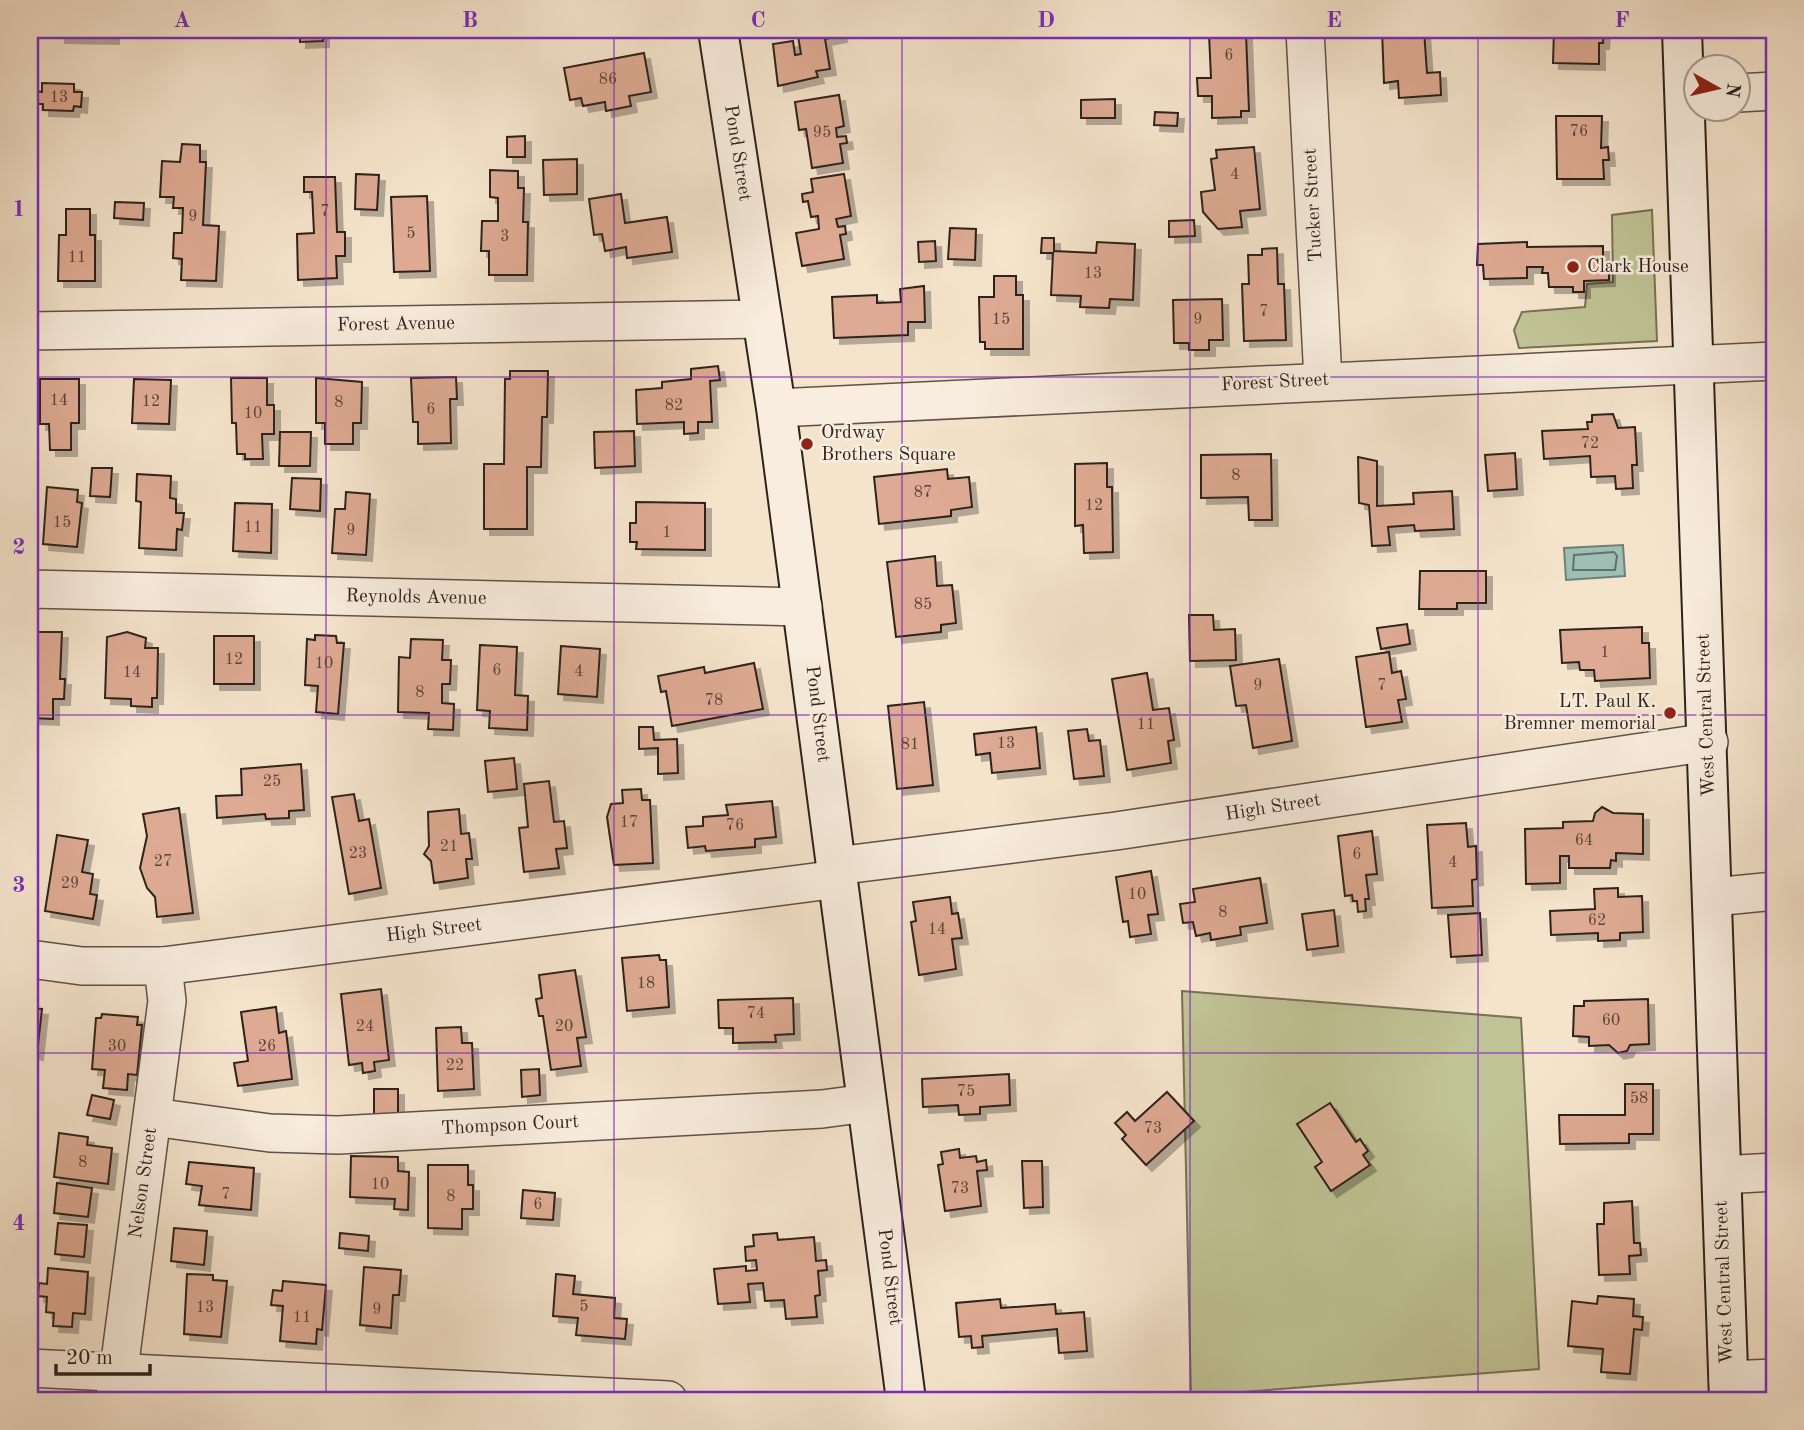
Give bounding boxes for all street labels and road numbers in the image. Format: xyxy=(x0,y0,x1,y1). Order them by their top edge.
street label: Pond Street xyxy=(720,104,754,202)
street label: Tucker Street xyxy=(1302,148,1326,262)
street label: Forest Avenue xyxy=(337,314,455,336)
street label: Forest Street xyxy=(1221,371,1329,395)
street label: Reynolds Avenue xyxy=(345,587,487,609)
street label: West Central Street xyxy=(1695,633,1719,797)
street label: Pond Street xyxy=(802,665,832,763)
street label: High Street xyxy=(1224,791,1322,825)
street label: High Street xyxy=(385,916,483,946)
street label: Thompson Court xyxy=(440,1113,580,1139)
street label: Nelson Street xyxy=(127,1126,161,1240)
street label: West Central Street xyxy=(1713,1200,1737,1364)
street label: Pond Street xyxy=(874,1228,904,1326)

